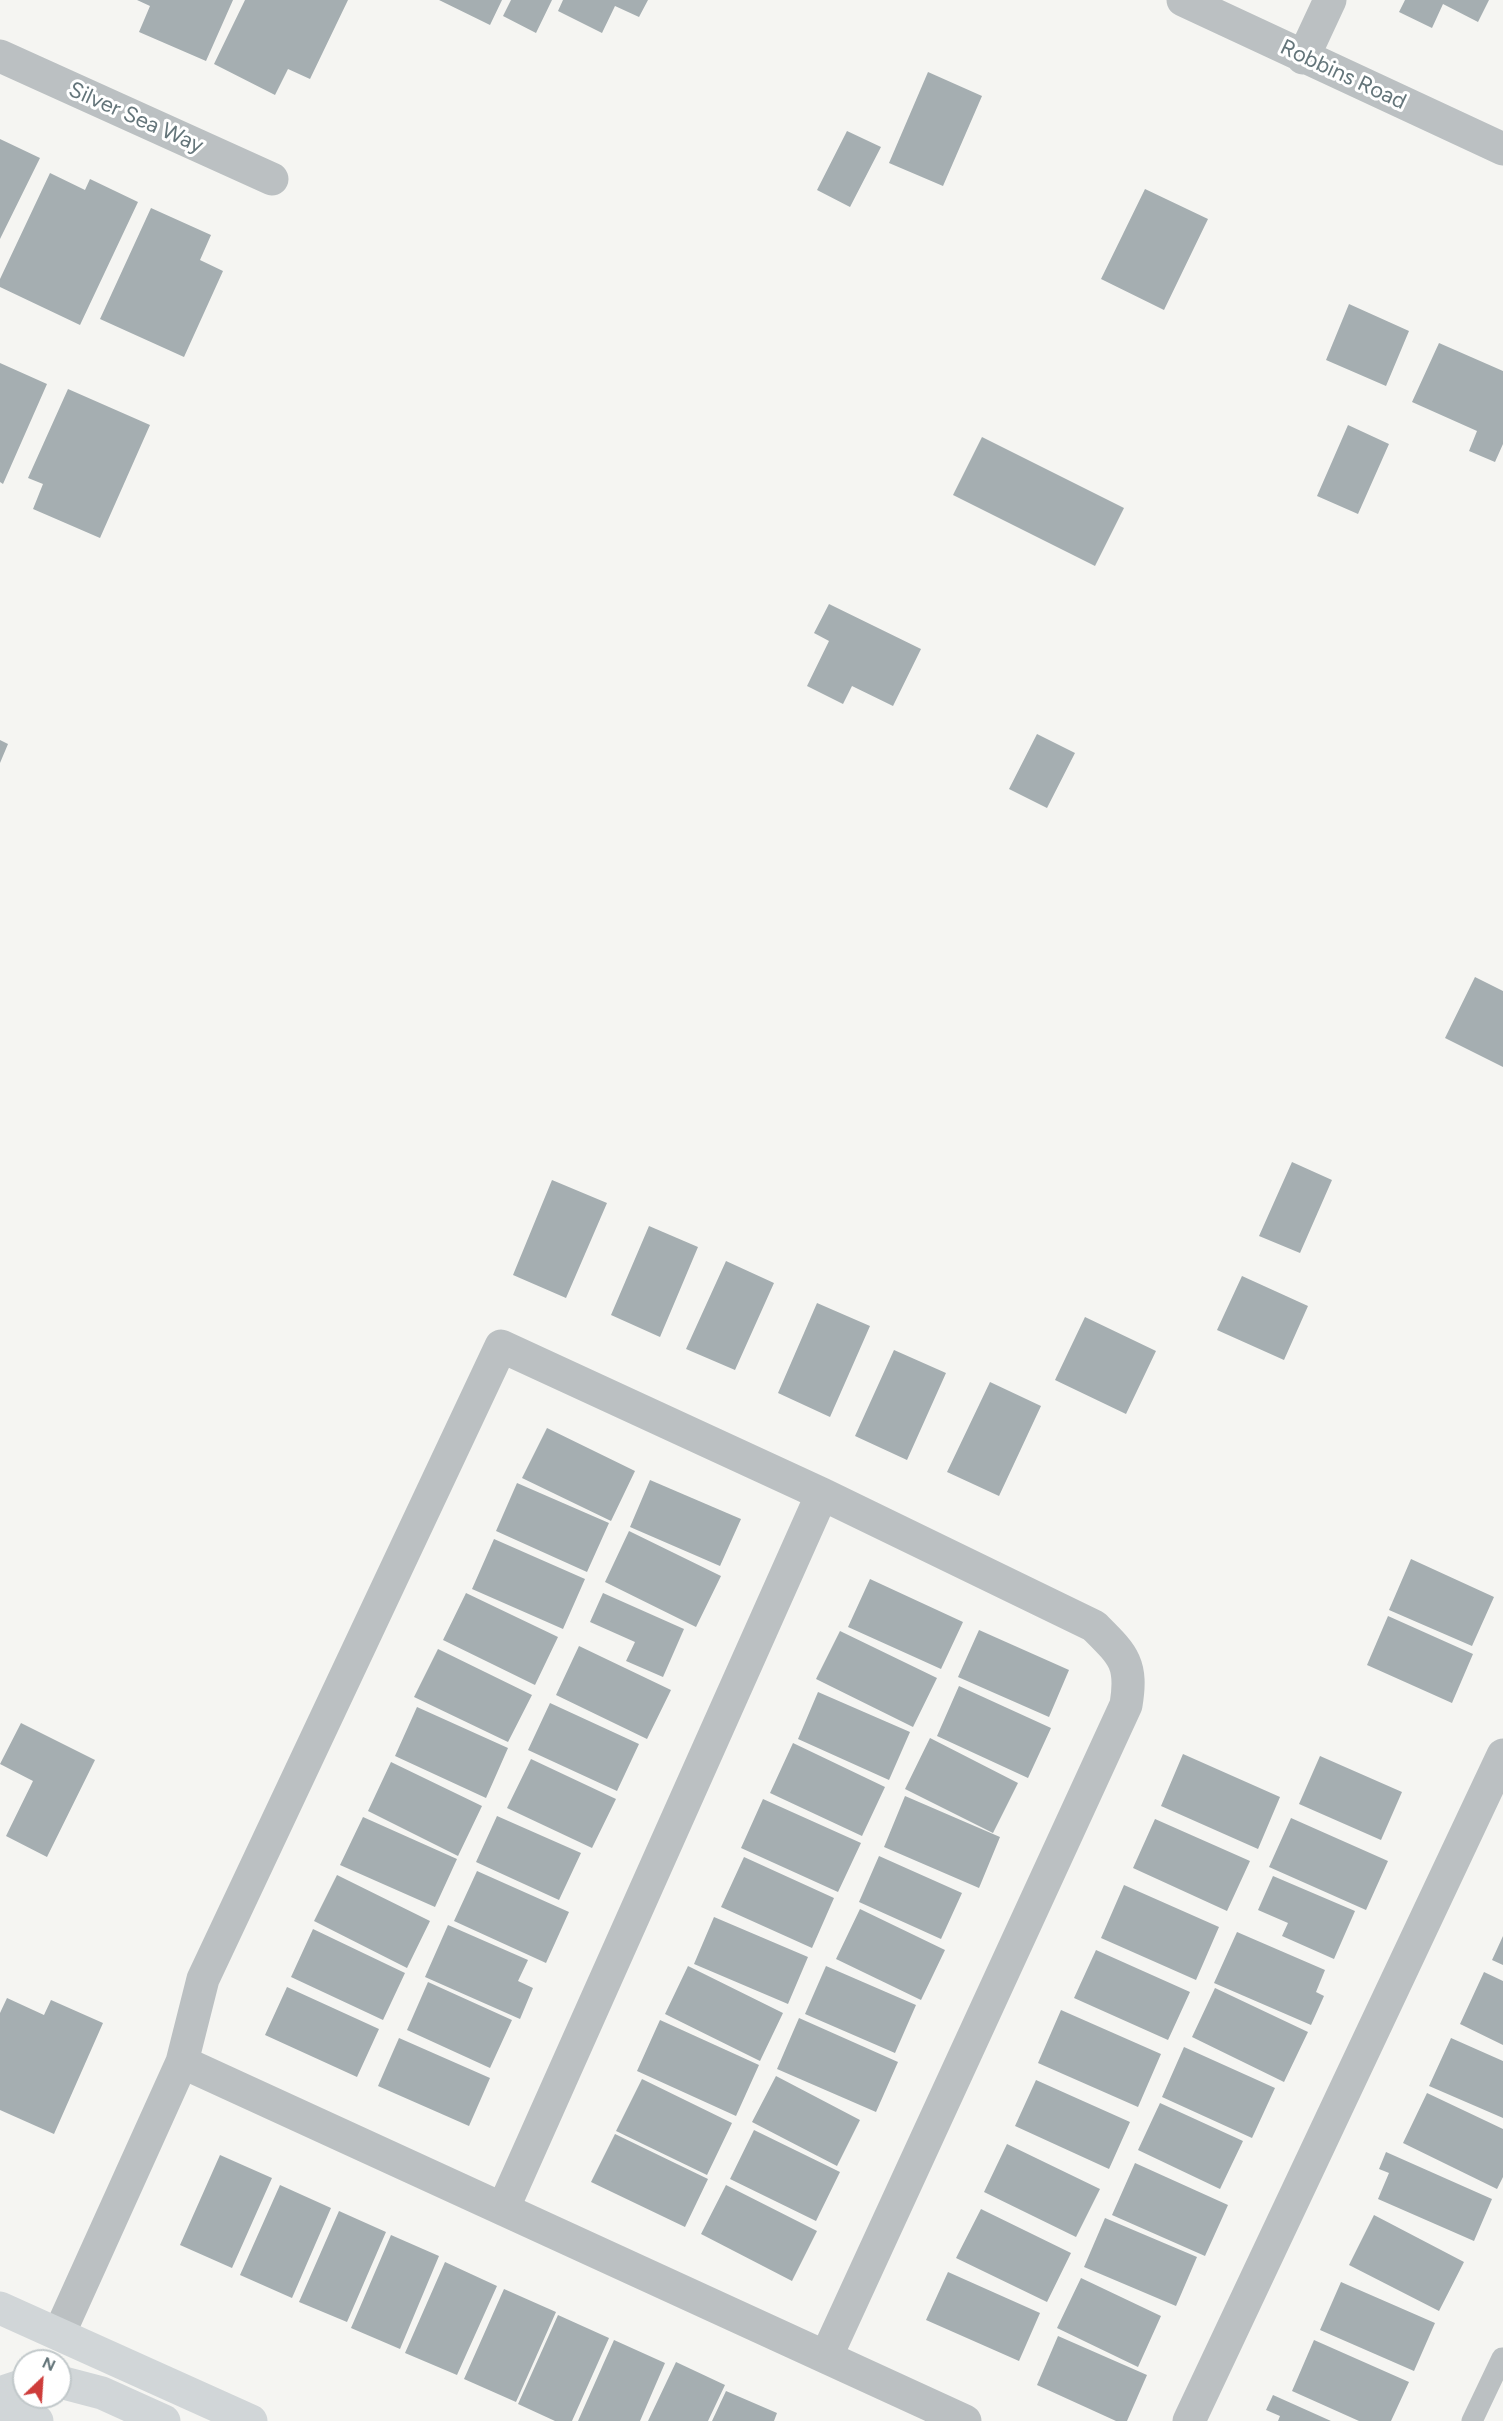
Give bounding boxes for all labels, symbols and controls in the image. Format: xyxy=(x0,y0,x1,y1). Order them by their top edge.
street label: Robbins Road xyxy=(1276,34,1410,116)
street label: Silver Sea Way xyxy=(65,77,207,159)
north arrow xyxy=(12,2349,72,2409)
text: N xyxy=(39,2353,59,2375)

